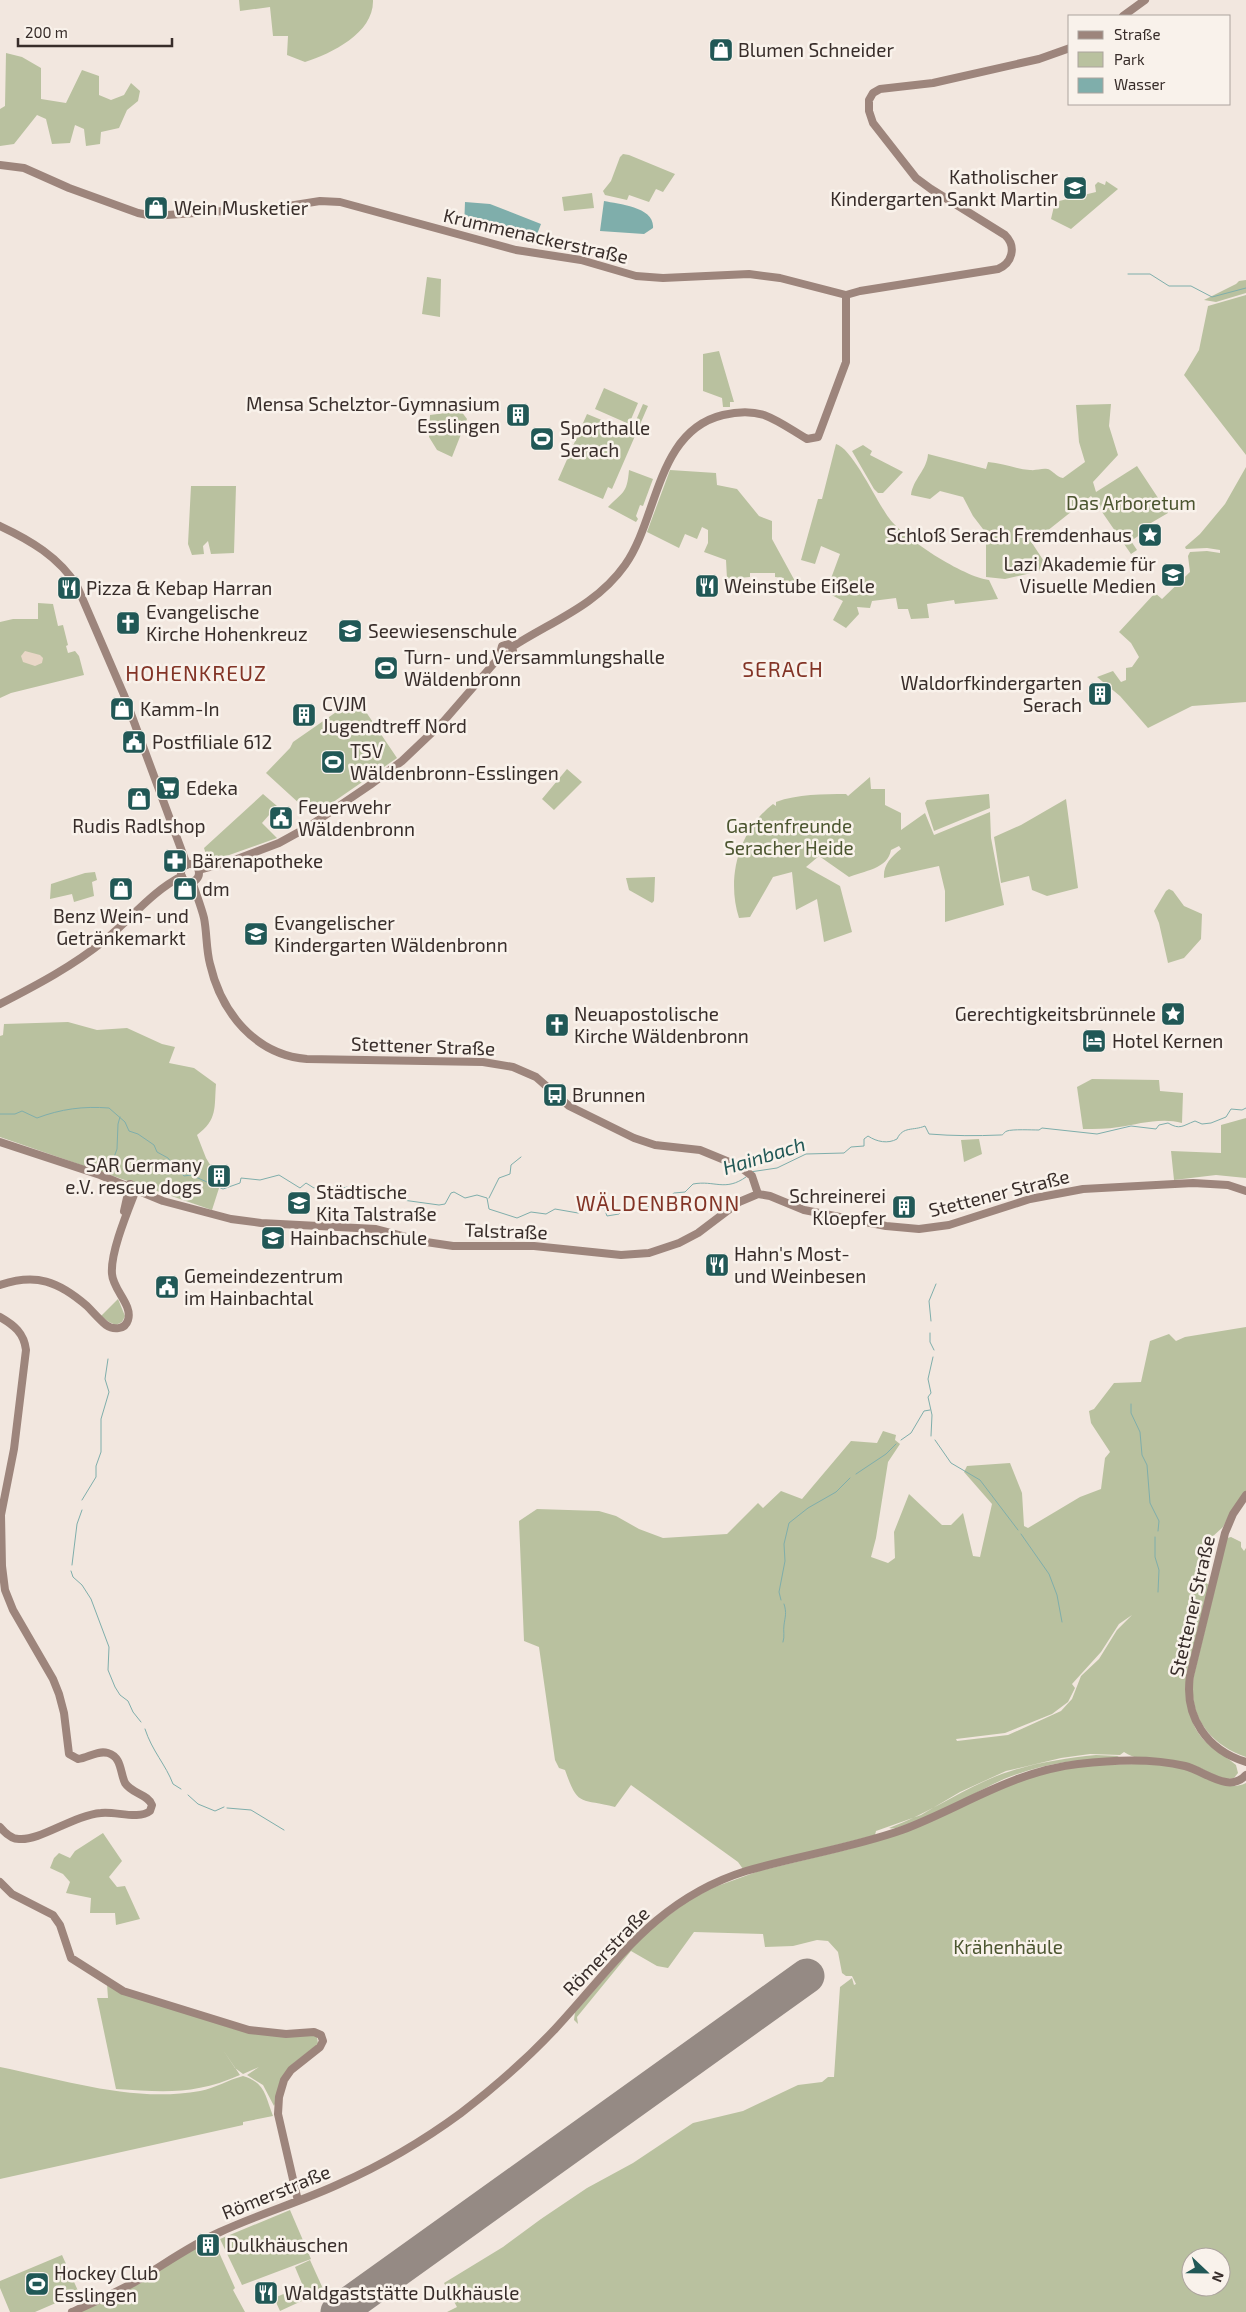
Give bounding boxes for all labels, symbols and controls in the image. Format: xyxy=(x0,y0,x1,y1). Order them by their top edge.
scale bar xyxy=(18,15,171,47)
legend xyxy=(1068,15,1231,105)
text: 200 m xyxy=(25,23,68,41)
text: Straße xyxy=(1114,25,1160,43)
shop icon: Blumen Schneider xyxy=(708,37,734,63)
place label: Blumen Schneider xyxy=(738,38,894,61)
text: Park xyxy=(1114,50,1145,68)
text: Wasser xyxy=(1114,75,1166,93)
place label: Katholischer Kindergarten Sankt Martin xyxy=(830,165,1058,210)
school or university icon: Katholischer Kindergarten Sankt Martin xyxy=(1062,175,1088,201)
shop icon: Wein Musketier xyxy=(143,195,169,221)
place label: Wein Musketier xyxy=(174,196,309,219)
street label: Krummenackerstraße xyxy=(441,203,631,268)
place label: Mensa Schelztor-Gymnasium Esslingen xyxy=(246,392,500,437)
building icon: Mensa Schelztor-Gymnasium Esslingen xyxy=(505,402,531,428)
place label: Sporthalle Serach xyxy=(560,416,650,461)
sports icon: Sporthalle Serach xyxy=(529,426,555,452)
park label: Das Arboretum xyxy=(1066,491,1196,514)
place icon: Schloß Serach Fremdenhaus xyxy=(1137,522,1163,548)
place label: Schloß Serach Fremdenhaus xyxy=(886,523,1132,546)
place label: Lazi Akademie für Visuelle Medien xyxy=(1003,552,1156,597)
school or university icon: Lazi Akademie für Visuelle Medien xyxy=(1160,562,1186,588)
restaurant icon: Weinstube Eißele xyxy=(694,573,720,599)
place label: Weinstube Eißele xyxy=(724,574,875,597)
restaurant icon: Pizza & Kebap Harran xyxy=(56,575,82,601)
place label: Pizza & Kebap Harran xyxy=(86,576,272,599)
place label: Evangelische Kirche Hohenkreuz xyxy=(146,600,308,645)
church icon: Evangelische Kirche Hohenkreuz xyxy=(115,610,141,636)
school or university icon: Seewiesenschule xyxy=(337,618,363,644)
place label: Seewiesenschule xyxy=(368,619,517,642)
place label: Turn- und Versammlungshalle Wäldenbronn xyxy=(404,645,665,690)
sports icon: Turn- und Versammlungshalle Wäldenbronn xyxy=(373,655,399,681)
district label: SERACH xyxy=(742,656,824,681)
district label: HOHENKREUZ xyxy=(125,660,267,685)
place label: Waldorfkindergarten Serach xyxy=(901,671,1082,716)
building icon: Waldorfkindergarten Serach xyxy=(1087,681,1113,707)
place label: CVJM Jugendtreff Nord xyxy=(322,692,467,737)
shop icon: Kamm-In xyxy=(109,696,135,722)
place label: Kamm-In xyxy=(140,697,220,720)
building icon: CVJM Jugendtreff Nord xyxy=(291,702,317,728)
public building icon: Postfiliale 612 xyxy=(121,729,147,755)
place label: Postfiliale 612 xyxy=(152,730,272,753)
place label: TSV Wäldenbronn-Esslingen xyxy=(350,739,559,784)
sports icon: TSV Wäldenbronn-Esslingen xyxy=(320,749,346,775)
supermarket icon: Edeka xyxy=(155,775,181,801)
place label: Edeka xyxy=(186,776,238,799)
shop icon: Rudis Radlshop xyxy=(126,786,152,812)
place label: Feuerwehr Wäldenbronn xyxy=(298,795,415,840)
public building icon: Feuerwehr Wäldenbronn xyxy=(268,805,294,831)
place label: Rudis Radlshop xyxy=(72,814,206,837)
park label: Gartenfreunde Seracher Heide xyxy=(724,814,854,859)
pharmacy icon: Bärenapotheke xyxy=(162,848,188,874)
place label: Bärenapotheke xyxy=(192,849,323,872)
shop icon: Benz Wein- und Getränkemarkt xyxy=(108,876,134,902)
shop icon: dm xyxy=(172,876,198,902)
place label: dm xyxy=(202,877,230,900)
place label: Benz Wein- und Getränkemarkt xyxy=(53,904,189,949)
place label: Evangelischer Kindergarten Wäldenbronn xyxy=(274,911,508,956)
school or university icon: Evangelischer Kindergarten Wäldenbronn xyxy=(243,921,269,947)
place icon: Gerechtigkeitsbrünnele xyxy=(1160,1001,1186,1027)
place label: Neuapostolische Kirche Wäldenbronn xyxy=(574,1002,749,1047)
place label: Gerechtigkeitsbrünnele xyxy=(955,1002,1156,1025)
church icon: Neuapostolische Kirche Wäldenbronn xyxy=(544,1012,570,1038)
hotel icon: Hotel Kernen xyxy=(1081,1028,1107,1054)
place label: Hotel Kernen xyxy=(1112,1029,1223,1052)
street label: Stettener Straße xyxy=(351,1031,495,1060)
bus stop icon: Brunnen xyxy=(542,1082,568,1108)
place label: Brunnen xyxy=(572,1083,646,1106)
water label: Hainbach xyxy=(719,1131,808,1179)
place label: SAR Germany e.V. rescue dogs xyxy=(65,1153,202,1198)
building icon: SAR Germany e.V. rescue dogs xyxy=(206,1163,232,1189)
street label: Stettener Straße xyxy=(926,1164,1072,1221)
place label: Städtische Kita Talstraße xyxy=(316,1180,437,1225)
place label: Schreinerei Kloepfer xyxy=(789,1184,886,1229)
school or university icon: Städtische Kita Talstraße xyxy=(286,1190,312,1216)
district label: WÄLDENBRONN xyxy=(576,1190,740,1215)
building icon: Schreinerei Kloepfer xyxy=(891,1194,917,1220)
street label: Talstraße xyxy=(464,1218,548,1243)
school or university icon: Hainbachschule xyxy=(260,1225,286,1251)
place label: Hainbachschule xyxy=(290,1226,427,1249)
place label: Hahn's Most- und Weinbesen xyxy=(734,1242,866,1287)
restaurant icon: Hahn's Most- und Weinbesen xyxy=(704,1252,730,1278)
place label: Gemeindezentrum im Hainbachtal xyxy=(184,1264,343,1309)
public building icon: Gemeindezentrum im Hainbachtal xyxy=(154,1274,180,1300)
street label: Stettener Straße xyxy=(1164,1533,1219,1679)
street label: Römerstraße xyxy=(557,1901,654,2000)
park label: Krähenhäule xyxy=(953,1935,1063,1958)
street label: Römerstraße xyxy=(218,2159,333,2224)
building icon: Dulkhäuschen xyxy=(195,2232,221,2258)
place label: Dulkhäuschen xyxy=(226,2233,348,2256)
north arrow xyxy=(1181,2247,1231,2297)
place label: Hockey Club Esslingen xyxy=(54,2261,158,2306)
text: N xyxy=(1209,2269,1228,2285)
sports icon: Hockey Club Esslingen xyxy=(24,2271,50,2297)
restaurant icon: Waldgaststätte Dulkhäusle xyxy=(253,2280,279,2306)
place label: Waldgaststätte Dulkhäusle xyxy=(284,2281,519,2304)

